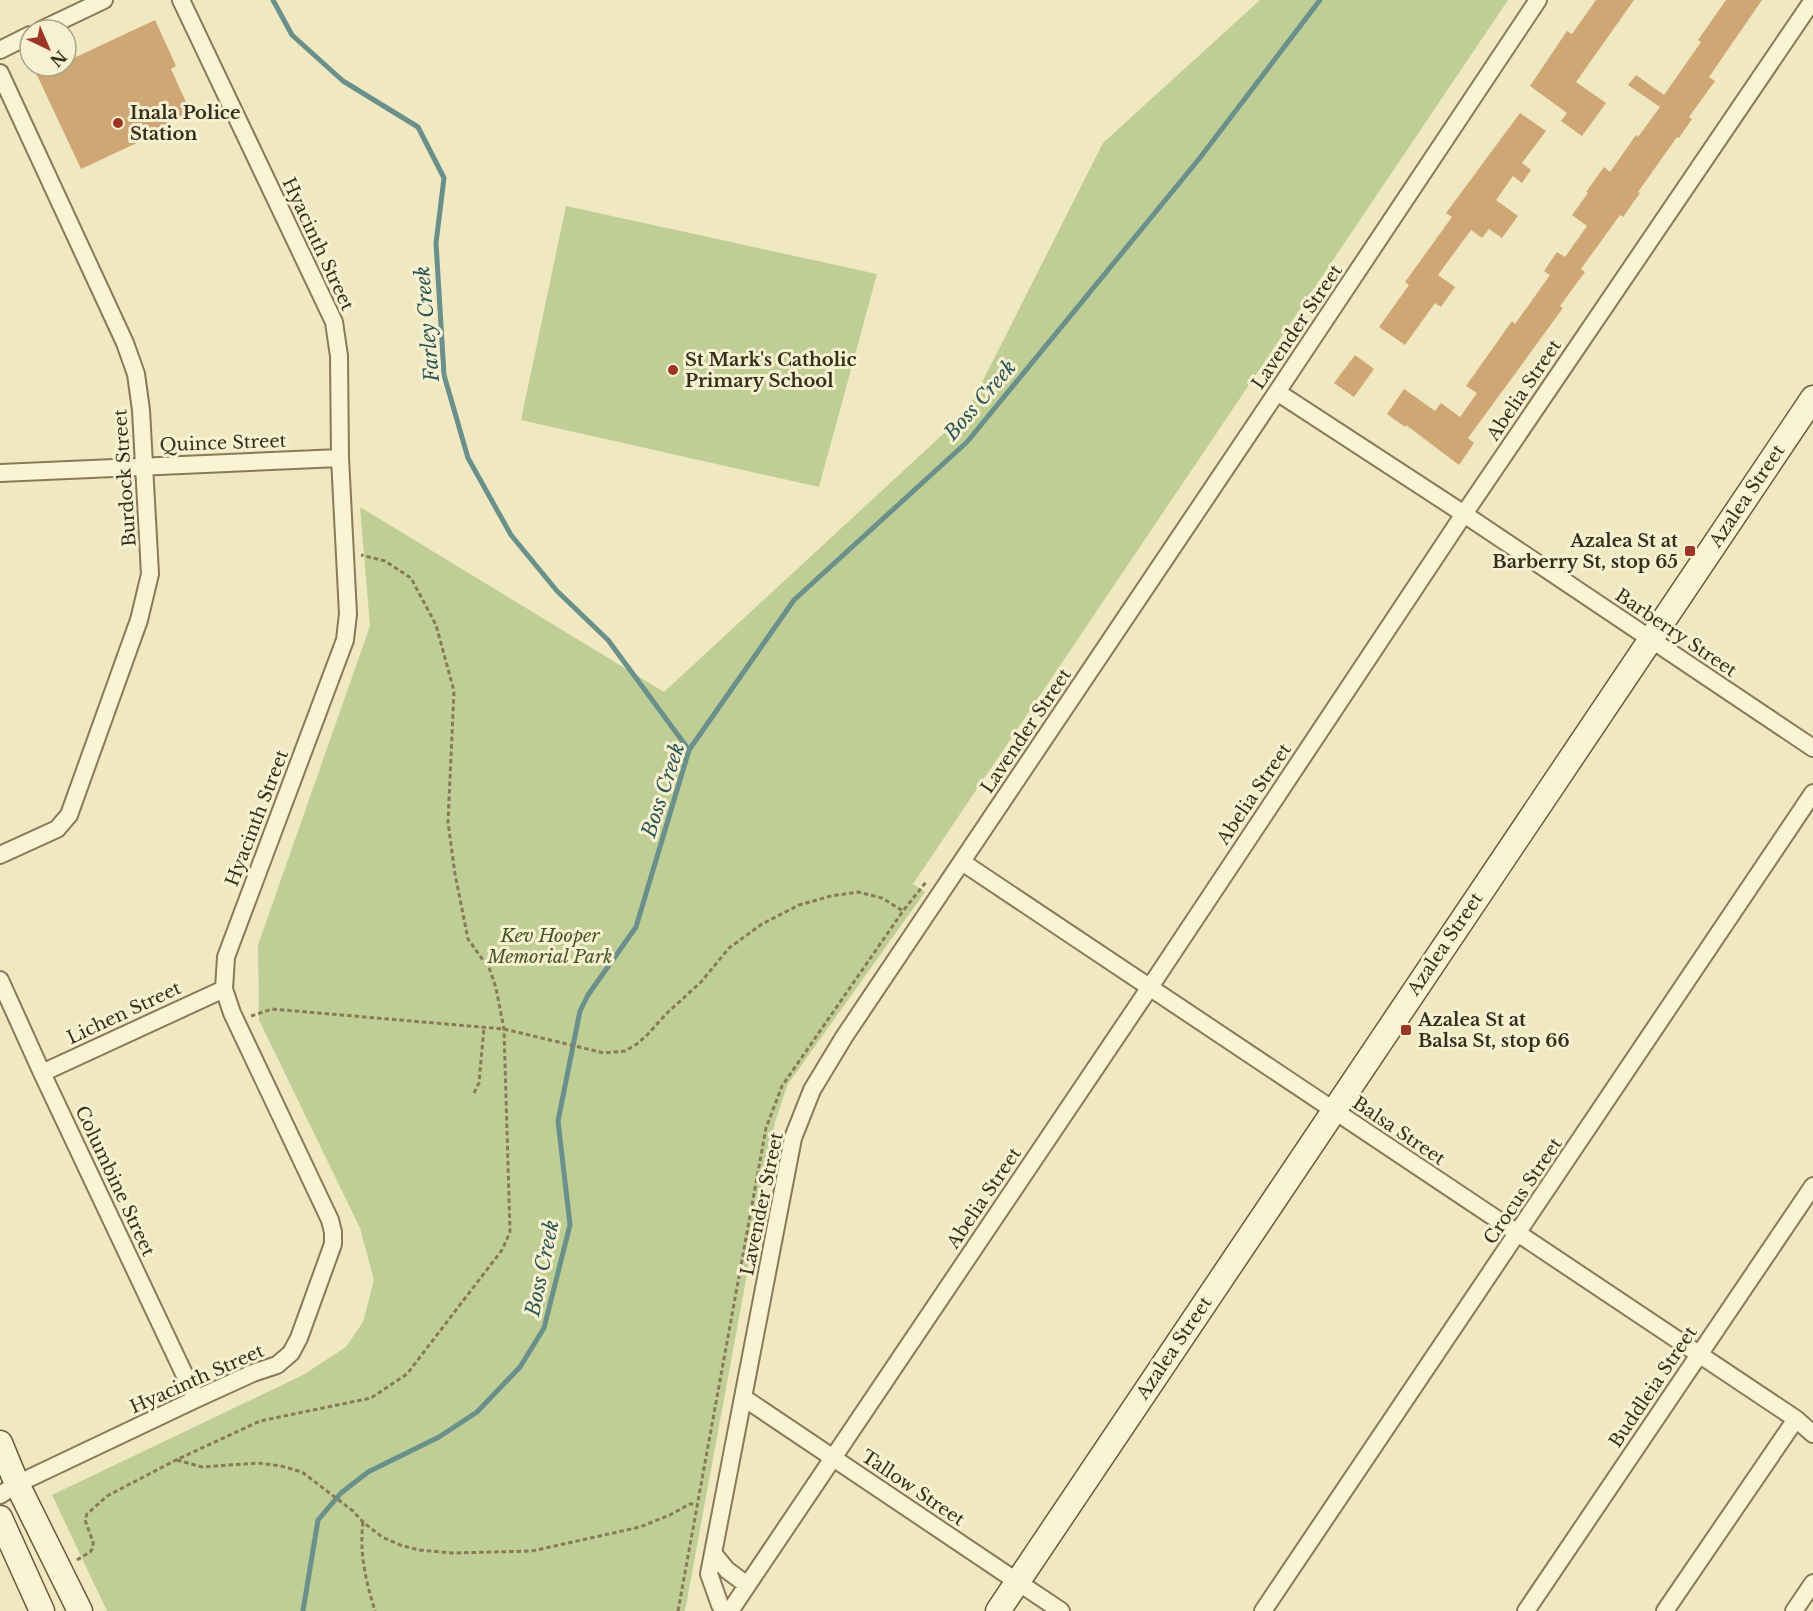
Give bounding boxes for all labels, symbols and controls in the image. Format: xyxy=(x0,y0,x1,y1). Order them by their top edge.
north arrow xyxy=(18,18,78,78)
text: N xyxy=(46,46,71,71)
place label: Inala Police Station xyxy=(130,102,241,145)
marker: Inala Police Station xyxy=(111,116,125,130)
street label: Hyacinth Street xyxy=(278,174,358,314)
street label: Lavender Street xyxy=(1247,260,1347,394)
water label: Farley Creek xyxy=(410,265,444,384)
street label: Abelia Street xyxy=(1482,335,1566,446)
place label: St Mark's Catholic Primary School xyxy=(685,349,857,392)
water label: Boss Creek xyxy=(938,355,1021,446)
marker: St Mark's Catholic Primary School xyxy=(666,363,680,377)
street label: Burdock Street xyxy=(109,408,141,548)
street label: Quince Street xyxy=(159,430,287,456)
street label: Azalea Street xyxy=(1704,440,1790,552)
place label: Azalea St at Barberry St, stop 65 xyxy=(1492,530,1678,573)
marker: Azalea St at Barberry St, stop 65 xyxy=(1683,544,1697,558)
street label: Barberry Street xyxy=(1611,584,1741,682)
street label: Lavender Street xyxy=(976,664,1076,798)
street label: Abelia Street xyxy=(1212,739,1296,850)
water label: Boss Creek xyxy=(636,740,690,841)
street label: Hyacinth Street xyxy=(221,747,293,889)
street label: Azalea Street xyxy=(1402,888,1488,1000)
park label: Kev Hooper Memorial Park xyxy=(487,925,612,968)
street label: Lichen Street xyxy=(63,977,185,1049)
place label: Azalea St at Balsa St, stop 66 xyxy=(1417,1009,1570,1052)
marker: Azalea St at Balsa St, stop 66 xyxy=(1399,1023,1413,1037)
street label: Balsa Street xyxy=(1349,1092,1450,1170)
street label: Columbine Street xyxy=(71,1102,160,1260)
street label: Lavender Street xyxy=(736,1130,788,1278)
street label: Crocus Street xyxy=(1479,1133,1567,1248)
street label: Abelia Street xyxy=(942,1143,1026,1254)
water label: Boss Creek xyxy=(520,1218,564,1319)
street label: Azalea Street xyxy=(1131,1292,1217,1404)
street label: Buddleia Street xyxy=(1604,1322,1702,1452)
street label: Hyacinth Street xyxy=(127,1340,267,1418)
street label: Tallow Street xyxy=(857,1445,969,1531)

